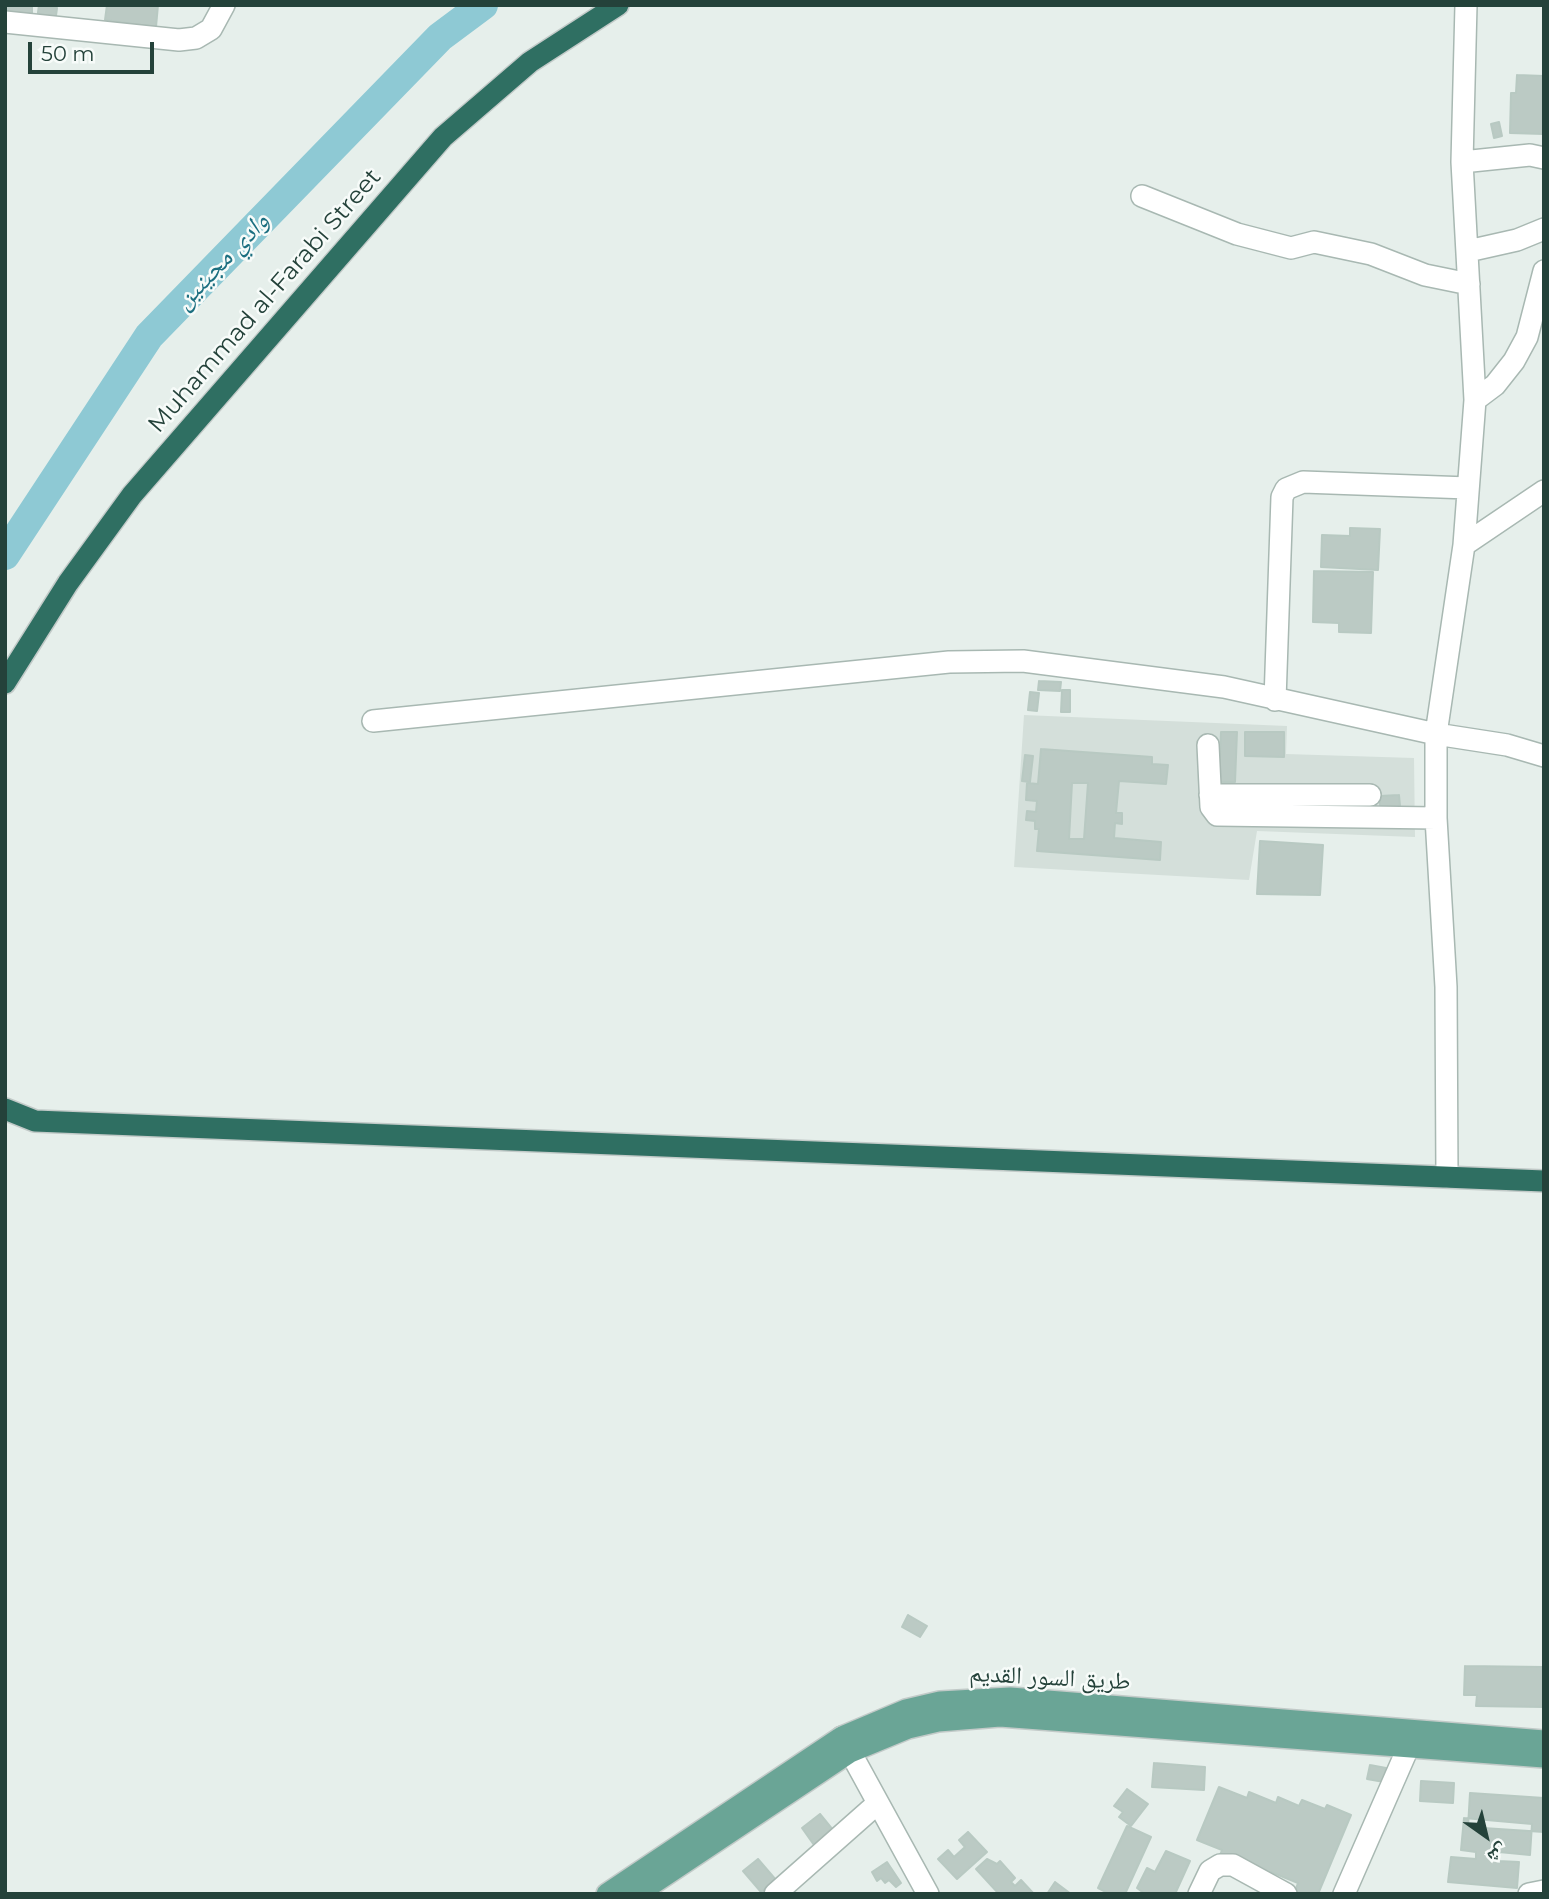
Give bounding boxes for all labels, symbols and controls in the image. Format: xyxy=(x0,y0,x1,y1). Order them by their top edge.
scale bar xyxy=(32,28,158,72)
text: 50 m xyxy=(41,41,95,66)
street label: Muhammad al-Farabi Street xyxy=(143,163,387,439)
water label: وادي مجينين xyxy=(168,206,276,316)
street label: طريق السور القديم xyxy=(969,1659,1131,1697)
north arrow xyxy=(1451,1801,1521,1871)
text: ش xyxy=(1483,1839,1513,1869)

